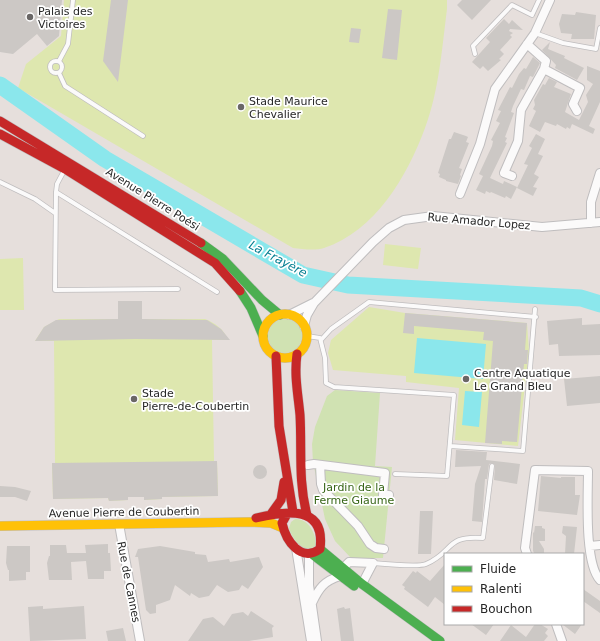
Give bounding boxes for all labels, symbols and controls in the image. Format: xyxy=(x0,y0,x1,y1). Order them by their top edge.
place label: Palais des Victoires xyxy=(38,5,93,31)
marker: Palais des Victoires xyxy=(25,12,35,22)
place label: Stade Maurice Chevalier xyxy=(249,95,328,121)
marker: Stade Maurice Chevalier xyxy=(236,102,246,112)
street label: Avenue Pierre Poési xyxy=(104,165,202,234)
street label: Rue Amador Lopez xyxy=(427,211,531,232)
water label: La Frayère xyxy=(247,238,309,280)
place label: Centre Aquatique Le Grand Bleu xyxy=(474,367,571,393)
marker: Centre Aquatique Le Grand Bleu xyxy=(461,374,471,384)
place label: Stade Pierre-de-Coubertin xyxy=(142,387,249,413)
marker: Stade Pierre-de-Coubertin xyxy=(129,394,139,404)
park label: Jardin de la Ferme Giaume xyxy=(314,481,395,507)
street label: Avenue Pierre de Coubertin xyxy=(49,505,199,520)
street label: Rue de Cannes xyxy=(114,540,143,624)
legend xyxy=(444,553,584,625)
text: Fluide xyxy=(480,562,516,576)
text: Ralenti xyxy=(480,582,522,596)
text: Bouchon xyxy=(480,602,532,616)

